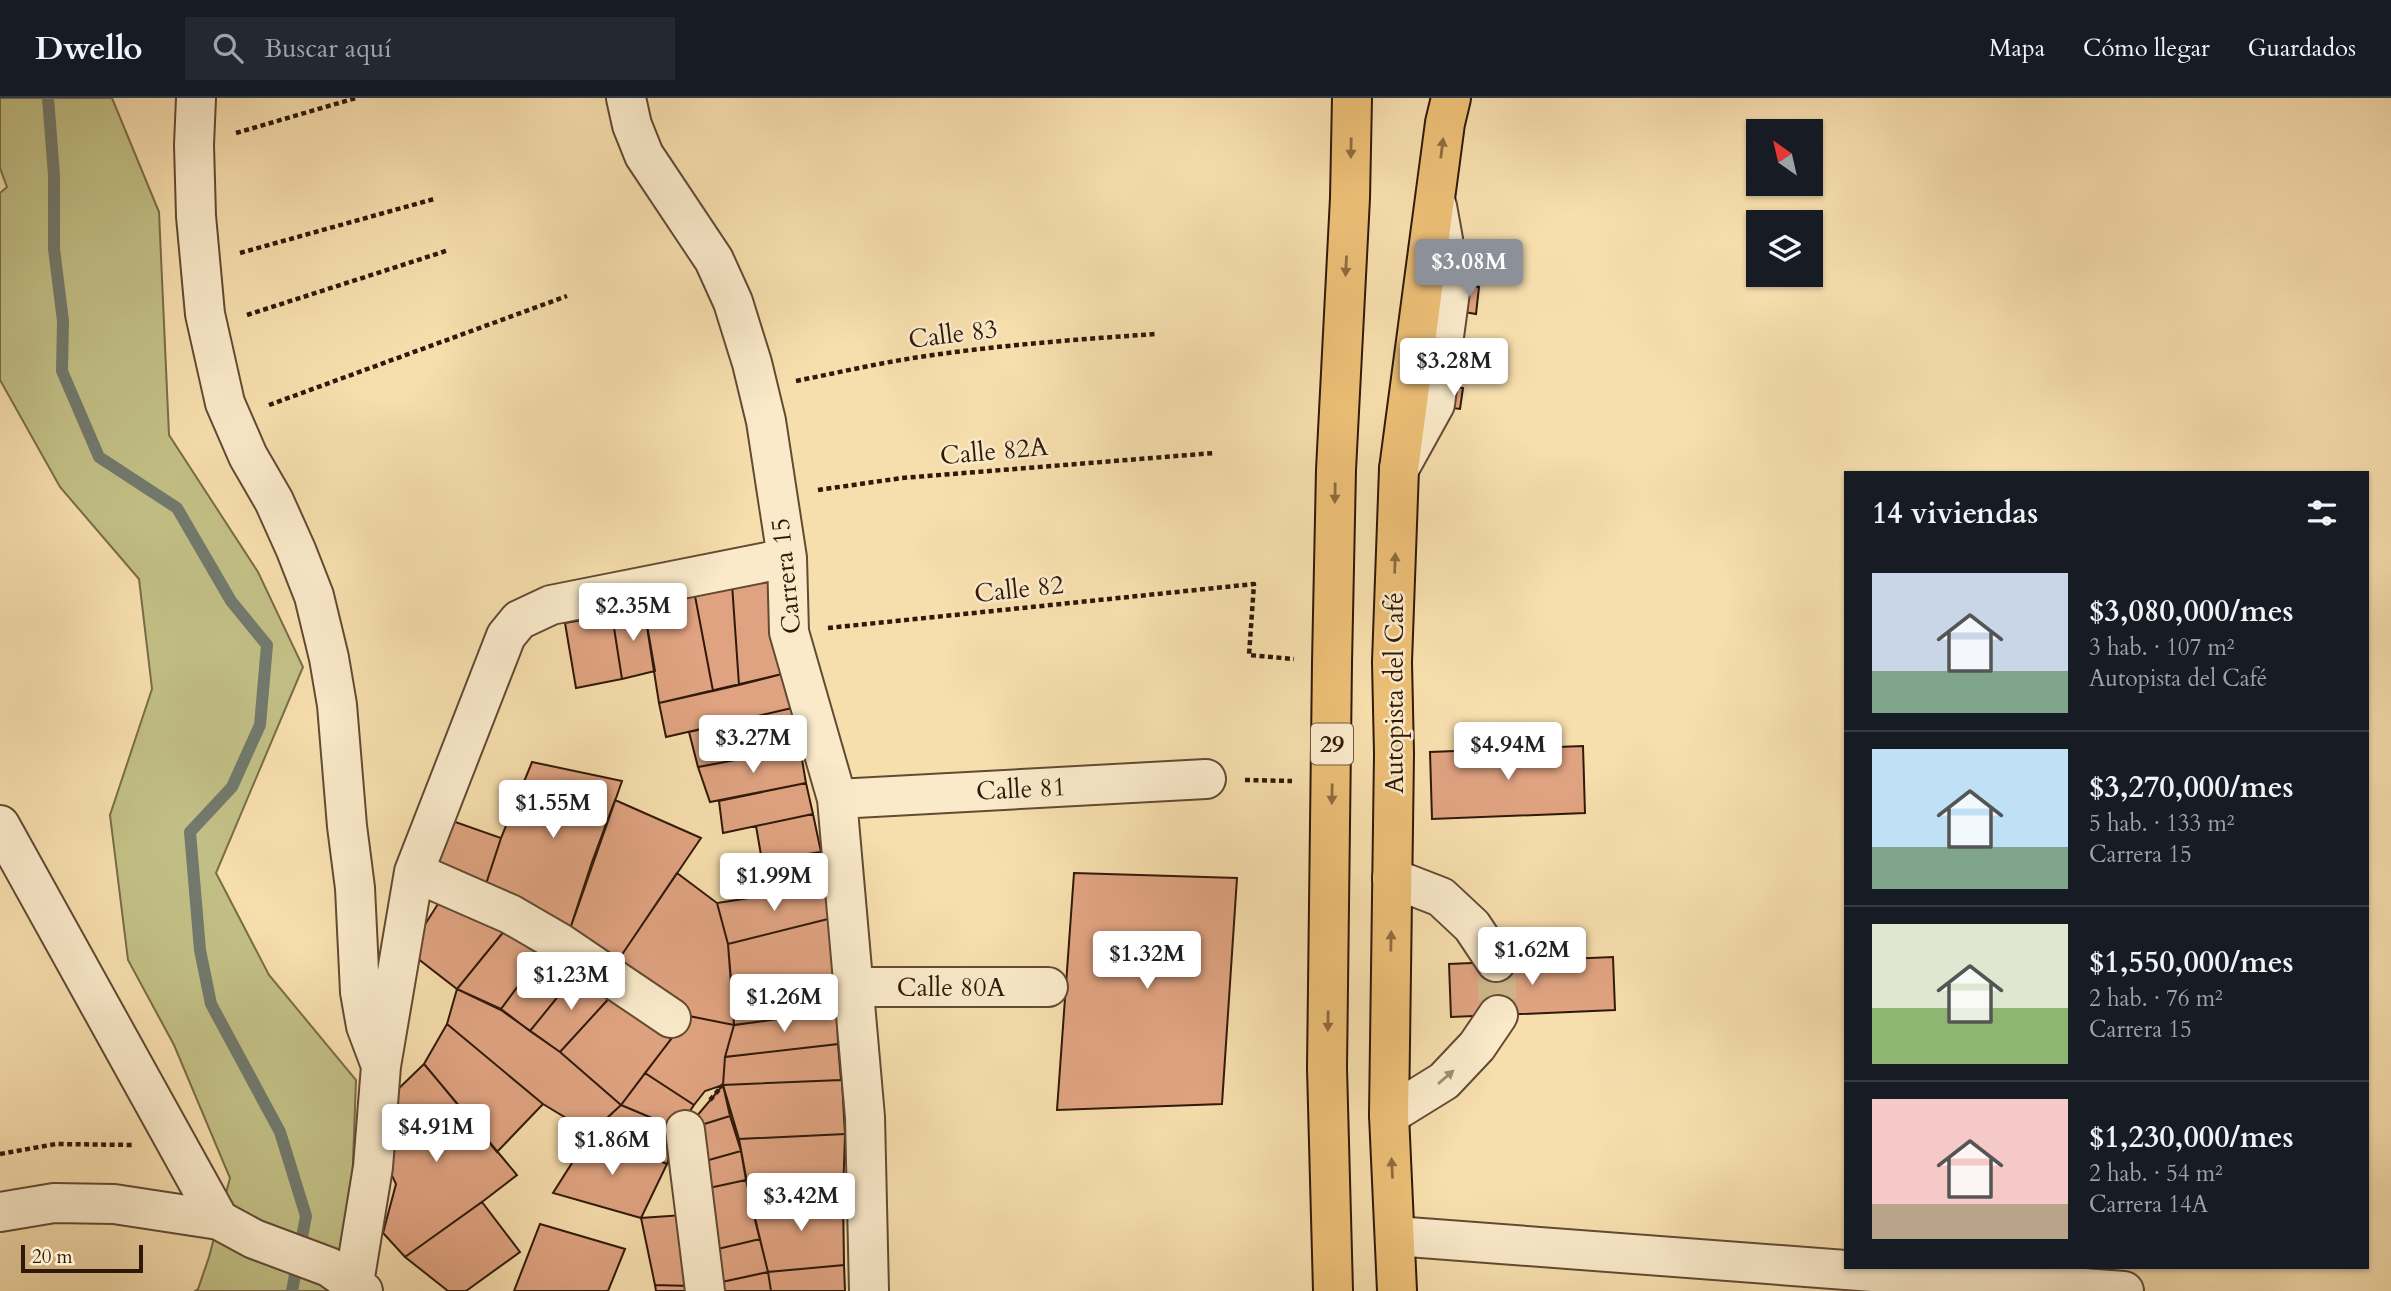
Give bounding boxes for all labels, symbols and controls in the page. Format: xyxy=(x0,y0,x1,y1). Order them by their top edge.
search box xyxy=(185,17,675,80)
text: Dwello xyxy=(35,26,143,71)
icon: search xyxy=(209,29,247,67)
text: Buscar aquí xyxy=(265,31,392,66)
text: Mapa xyxy=(1989,32,2045,65)
text: Cómo llegar xyxy=(2083,32,2210,65)
text: Guardados xyxy=(2248,32,2356,65)
north arrow xyxy=(1746,119,1824,196)
map controls xyxy=(1746,119,1823,287)
one-way arrow xyxy=(1345,137,1356,159)
one-way arrow xyxy=(1436,137,1447,159)
button: layers xyxy=(1746,210,1823,287)
pin: $3.08M xyxy=(1412,240,1526,299)
text: $3.08M xyxy=(1431,246,1507,277)
one-way arrow xyxy=(1340,255,1351,277)
street label: Calle 83 xyxy=(906,311,1000,357)
pin: $3.28M xyxy=(1397,338,1511,398)
text: $3.28M xyxy=(1416,345,1492,376)
street label: Calle 82A xyxy=(939,429,1050,473)
one-way arrow xyxy=(1330,482,1341,504)
text: 14 viviendas xyxy=(1872,493,2038,534)
icon: filters xyxy=(2303,494,2341,532)
street label: Carrera 15 xyxy=(763,516,809,636)
one-way arrow xyxy=(1390,552,1401,574)
street label: Calle 82 xyxy=(973,567,1065,611)
pin: $2.35M xyxy=(576,584,690,643)
text: $2.35M xyxy=(595,590,671,621)
text: $3,080,000/mes xyxy=(2089,591,2294,632)
street label: Autopista del Café xyxy=(1377,592,1412,794)
icon: home xyxy=(1928,601,2012,685)
text: 3 hab. · 107 m² xyxy=(2089,632,2235,663)
text: Autopista del Café xyxy=(2089,663,2267,694)
pin: $3.27M xyxy=(696,716,810,775)
text: $3.27M xyxy=(715,722,791,753)
pin: $4.94M xyxy=(1451,722,1565,782)
road number: 29 xyxy=(1311,724,1353,764)
text: $4.94M xyxy=(1470,729,1546,760)
text: $3,270,000/mes xyxy=(2089,767,2294,808)
street label: Calle 81 xyxy=(975,769,1067,809)
icon: home xyxy=(1928,777,2012,861)
pin: $1.55M xyxy=(496,780,610,840)
one-way arrow xyxy=(1326,783,1337,805)
text: $1.55M xyxy=(515,787,591,818)
text: 5 hab. · 133 m² xyxy=(2089,808,2235,839)
text: Carrera 15 xyxy=(2089,839,2192,870)
pin: $1.99M xyxy=(717,854,831,913)
text: $1.99M xyxy=(736,860,812,891)
pin: $1.62M xyxy=(1475,928,1589,987)
one-way arrow xyxy=(1386,929,1397,951)
pin: $1.32M xyxy=(1090,932,1204,991)
text: $1.62M xyxy=(1494,934,1570,965)
text: $1.32M xyxy=(1109,938,1185,969)
text: $1,550,000/mes xyxy=(2089,942,2294,983)
icon: home xyxy=(1928,952,2012,1036)
pin: $1.23M xyxy=(514,953,628,1012)
text: $1.23M xyxy=(533,959,609,990)
street label: Calle 80A xyxy=(897,970,1006,1005)
pin: $1.26M xyxy=(727,974,841,1034)
text: $1.26M xyxy=(746,981,822,1012)
text: 2 hab. · 76 m² xyxy=(2089,983,2223,1014)
one-way arrow xyxy=(1322,1011,1334,1033)
text: Carrera 15 xyxy=(2089,1014,2192,1045)
one-way arrow xyxy=(1437,1070,1454,1085)
pin: $4.91M xyxy=(379,1104,493,1164)
text: $4.91M xyxy=(398,1111,474,1142)
text: $1,230,000/mes xyxy=(2089,1117,2294,1158)
pin: $1.86M xyxy=(555,1118,669,1177)
text: $1.86M xyxy=(574,1124,650,1155)
icon: home xyxy=(1928,1127,2012,1211)
one-way arrow xyxy=(1386,1157,1397,1179)
text: 2 hab. · 54 m² xyxy=(2089,1158,2223,1189)
pin: $3.42M xyxy=(744,1174,858,1233)
text: $3.42M xyxy=(763,1180,839,1211)
text: Carrera 14A xyxy=(2089,1189,2208,1220)
scale bar xyxy=(21,1242,144,1274)
text: 20 m xyxy=(32,1244,73,1270)

